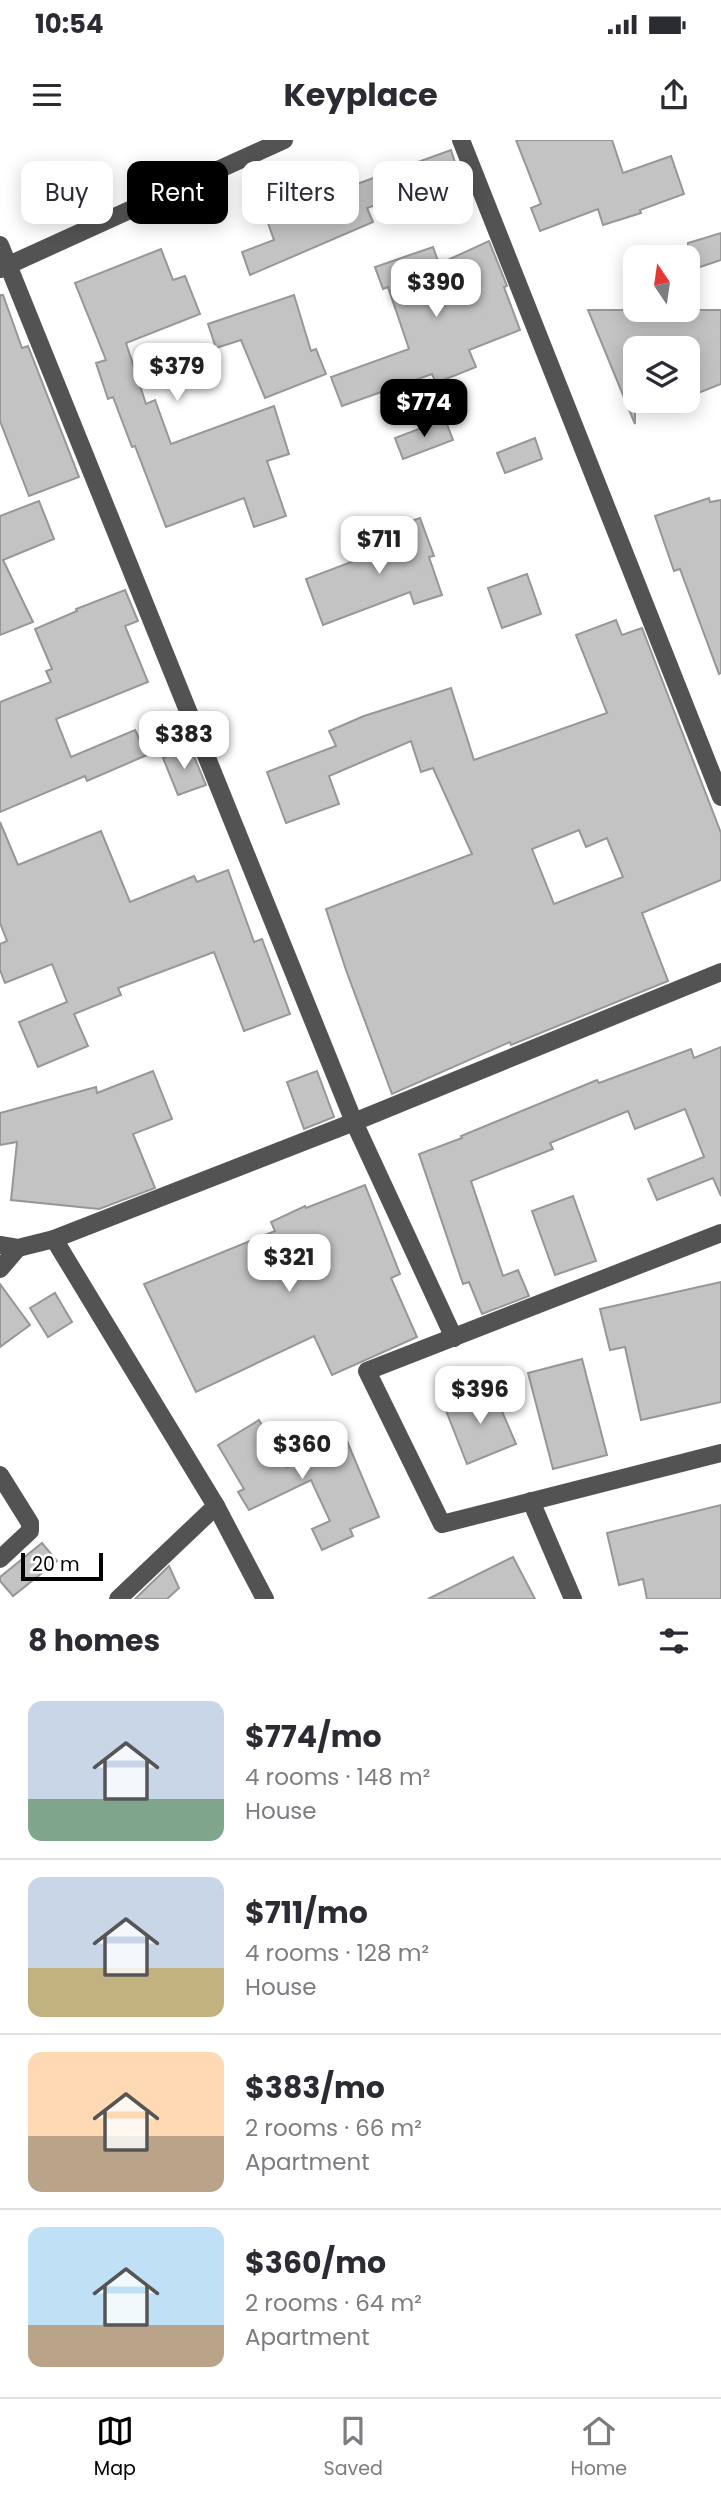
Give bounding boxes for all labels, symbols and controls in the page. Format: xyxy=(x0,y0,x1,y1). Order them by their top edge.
text: 10:54 xyxy=(35,6,104,42)
text: Keyplace xyxy=(283,72,438,117)
icon: menu xyxy=(28,76,66,114)
icon: share xyxy=(655,76,693,114)
chip: Buy xyxy=(21,161,113,224)
chip: Rent xyxy=(127,161,228,224)
chip: Filters xyxy=(242,161,359,224)
chip: New xyxy=(373,161,473,224)
north arrow xyxy=(623,245,700,322)
map controls xyxy=(623,245,700,413)
pin: $390 xyxy=(395,260,477,319)
text: $390 xyxy=(407,266,465,298)
button: layers xyxy=(623,336,700,413)
pin: $379 xyxy=(136,344,218,403)
text: $379 xyxy=(149,350,205,382)
pin: $774 xyxy=(383,380,465,439)
text: $774 xyxy=(396,386,452,418)
pin: $711 xyxy=(338,516,420,576)
text: $711 xyxy=(357,523,401,555)
pin: $383 xyxy=(143,712,225,771)
text: $383 xyxy=(155,718,213,750)
pin: $321 xyxy=(248,1234,330,1294)
text: $321 xyxy=(264,1241,314,1273)
pin: $396 xyxy=(439,1366,521,1426)
text: $396 xyxy=(451,1373,509,1405)
pin: $360 xyxy=(261,1422,343,1481)
text: $360 xyxy=(273,1428,331,1460)
scale bar xyxy=(21,1550,103,1582)
text: 20 m xyxy=(32,1551,80,1578)
text: 8 homes xyxy=(28,1619,160,1662)
icon: filters xyxy=(655,1622,693,1660)
text: $774/mo xyxy=(245,1715,382,1758)
icon: home xyxy=(84,1729,168,1813)
text: 4 rooms · 148 m² xyxy=(245,1761,430,1793)
text: House xyxy=(245,1795,317,1827)
text: $711/mo xyxy=(245,1891,368,1934)
icon: home xyxy=(84,1905,168,1989)
text: 4 rooms · 128 m² xyxy=(245,1937,429,1969)
text: House xyxy=(245,1971,317,2003)
text: $383/mo xyxy=(245,2066,385,2109)
icon: home xyxy=(84,2080,168,2164)
text: 2 rooms · 66 m² xyxy=(245,2112,422,2144)
text: Apartment xyxy=(245,2146,370,2178)
text: $360/mo xyxy=(245,2241,386,2284)
icon: home xyxy=(84,2255,168,2339)
text: 2 rooms · 64 m² xyxy=(245,2287,422,2319)
text: Apartment xyxy=(245,2321,370,2353)
tab: Map xyxy=(94,2412,136,2483)
tab: Saved xyxy=(324,2412,383,2483)
tab: Home xyxy=(570,2412,627,2483)

